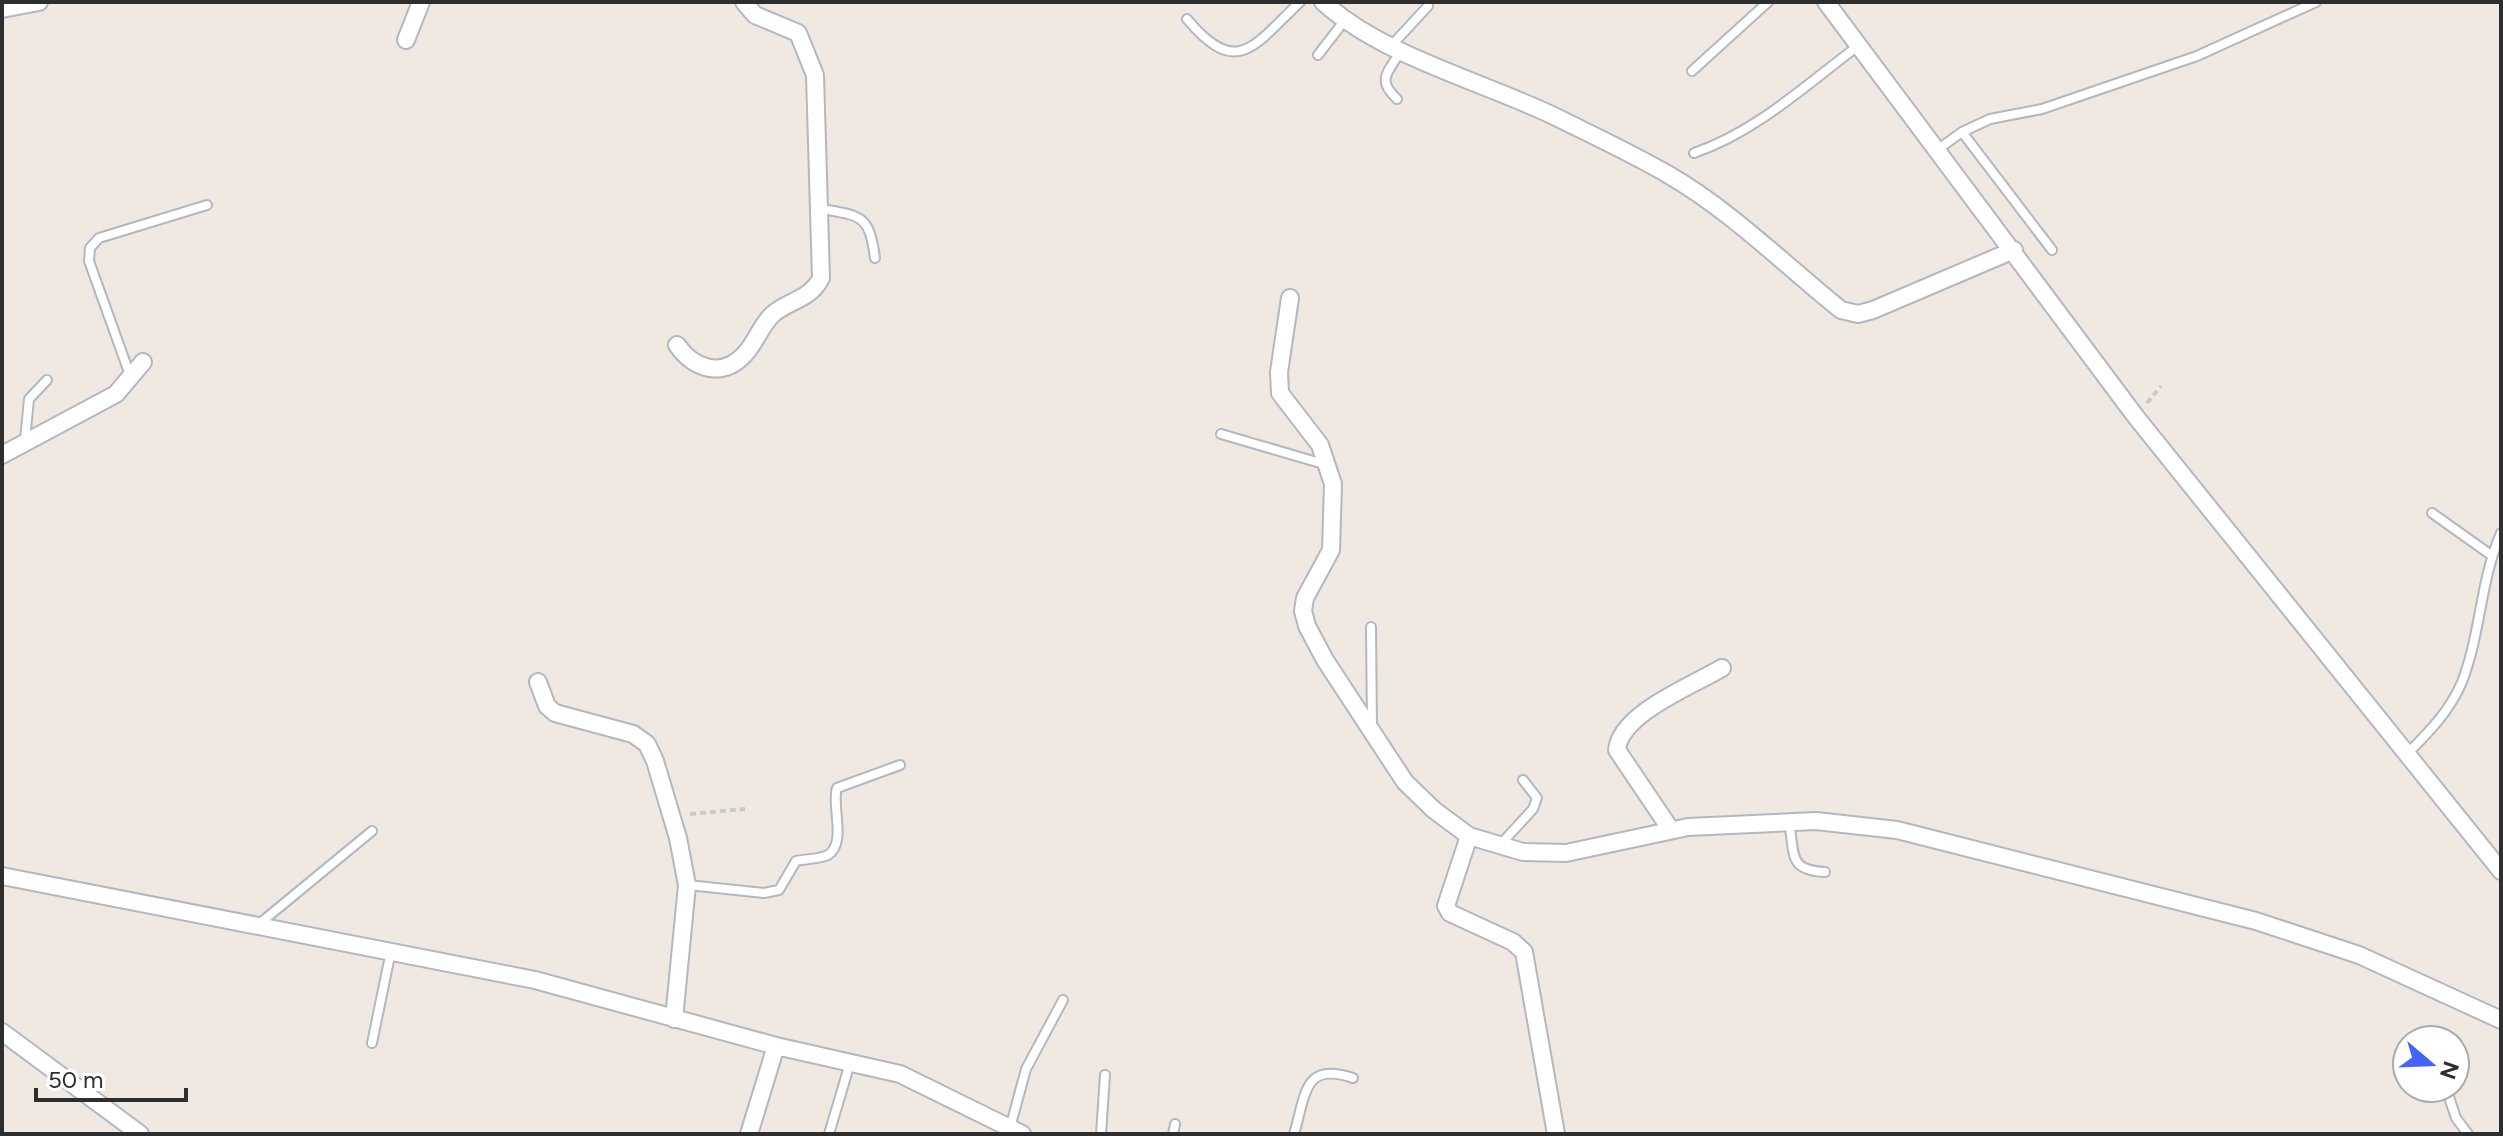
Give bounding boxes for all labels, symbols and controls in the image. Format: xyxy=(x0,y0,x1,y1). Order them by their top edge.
north arrow xyxy=(2391,1024,2471,1104)
scale bar xyxy=(36,1052,186,1102)
text: N xyxy=(2434,1058,2465,1083)
text: 50 m xyxy=(48,1065,104,1094)

